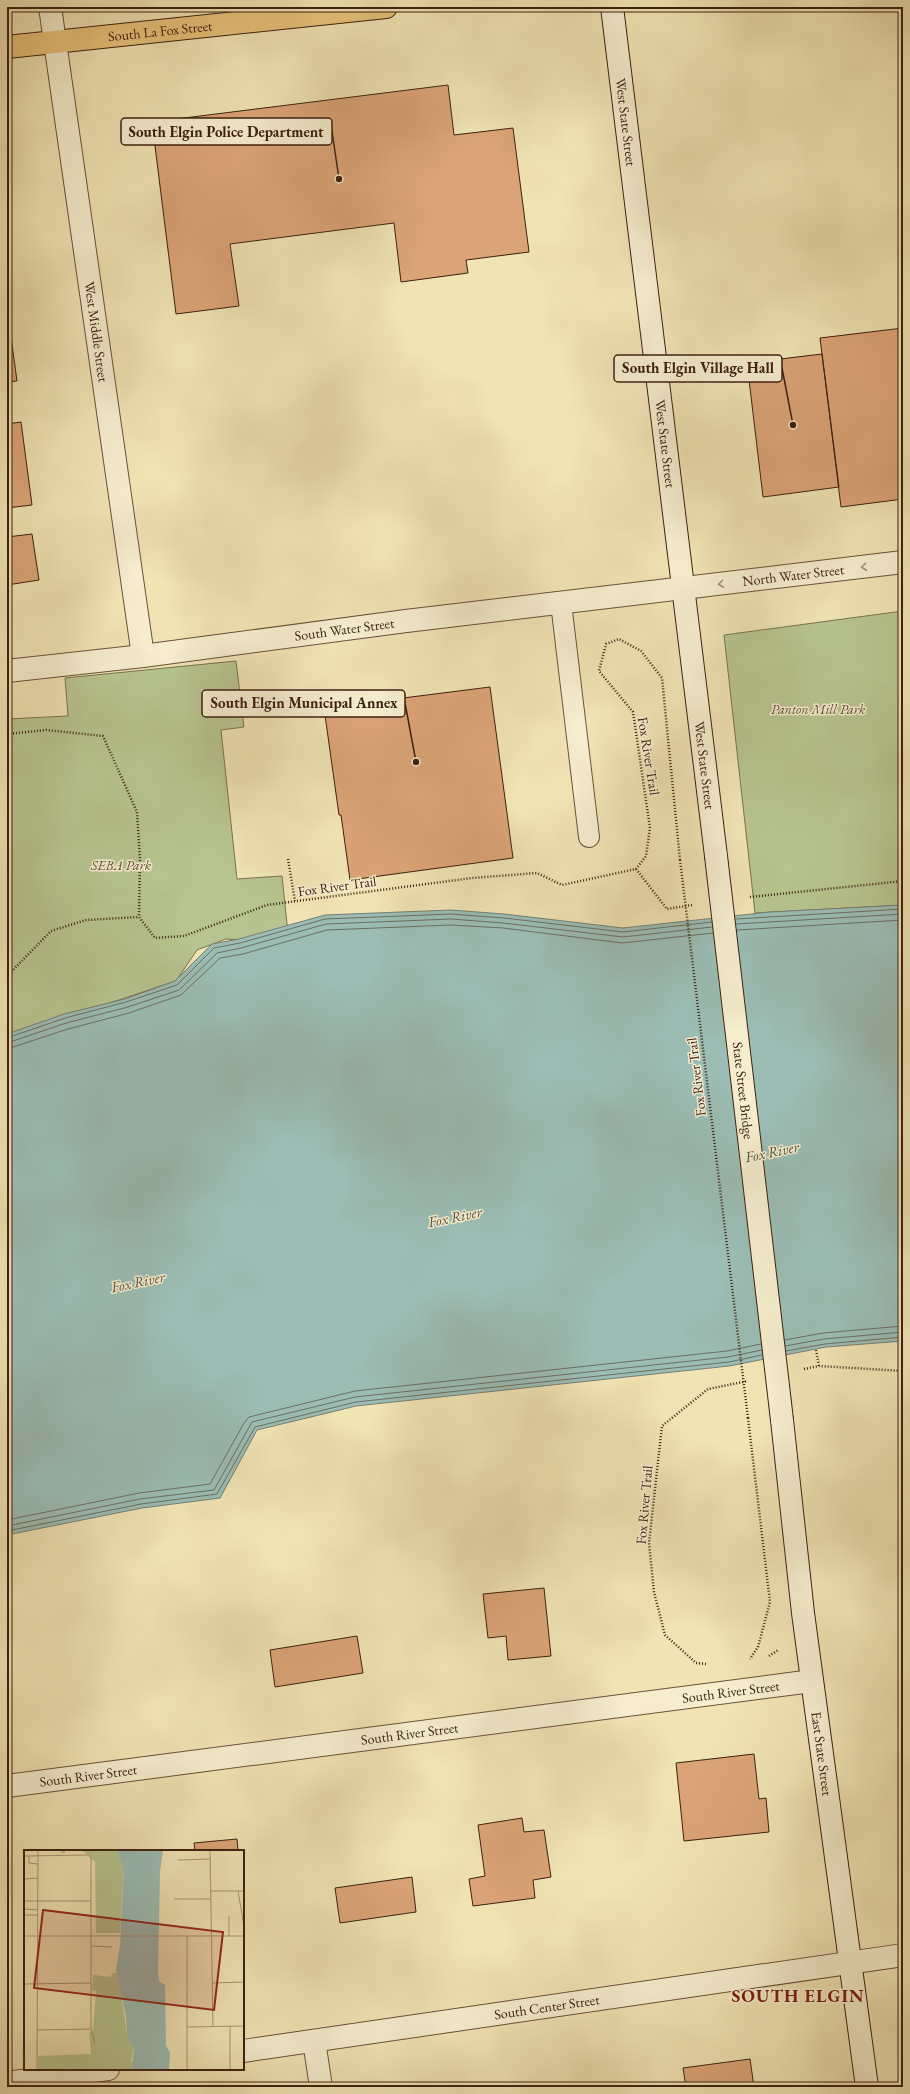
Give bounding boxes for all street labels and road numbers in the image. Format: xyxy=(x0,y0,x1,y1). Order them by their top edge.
street label: South La Fox Street xyxy=(107,16,214,45)
street label: West State Street xyxy=(612,77,641,168)
street label: West Middle Street xyxy=(80,280,113,384)
street label: West State Street xyxy=(651,399,680,489)
street label: North Water Street xyxy=(741,560,846,590)
street label: South Water Street xyxy=(293,614,396,645)
street label: Fox River Trail xyxy=(634,715,664,797)
street label: West State Street xyxy=(691,720,719,811)
street label: Fox River Trail xyxy=(297,871,378,900)
street label: Fox River Trail xyxy=(682,1036,710,1117)
street label: State Street Bridge xyxy=(729,1041,758,1141)
street label: Fox River Trail xyxy=(632,1464,656,1545)
street label: South River Street xyxy=(681,1676,781,1707)
street label: East State Street xyxy=(807,1710,837,1797)
street label: South River Street xyxy=(360,1718,460,1749)
street label: South River Street xyxy=(38,1760,139,1791)
street label: South Center Street xyxy=(493,1990,601,2023)

